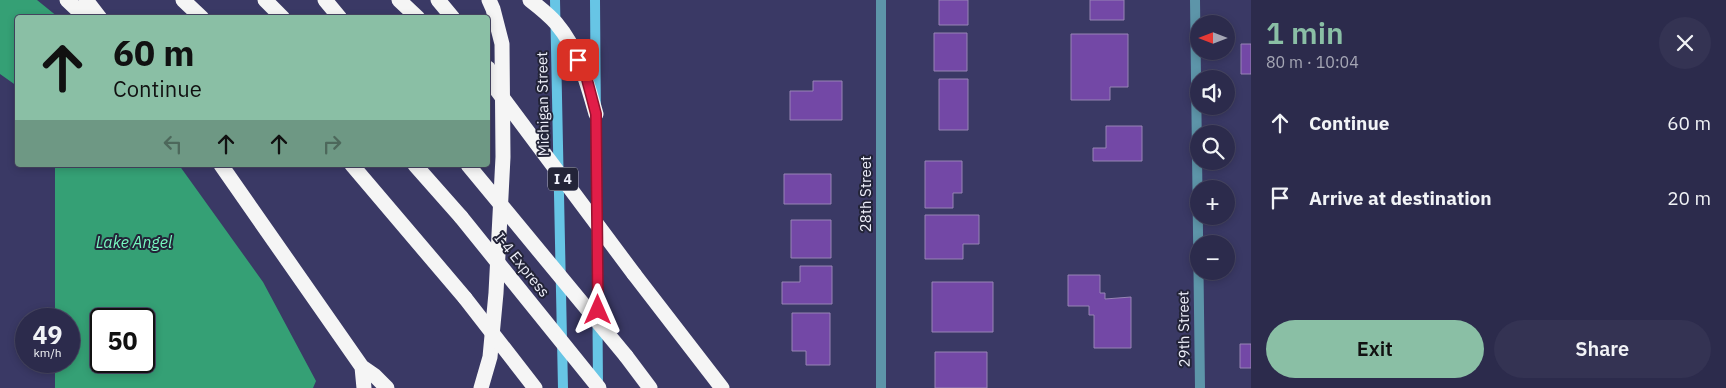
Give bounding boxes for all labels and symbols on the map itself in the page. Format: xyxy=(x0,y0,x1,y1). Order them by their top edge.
north arrow xyxy=(1190,15,1235,60)
pin xyxy=(557,39,599,81)
street label: Michigan Street xyxy=(532,51,553,157)
street label: 28th Street xyxy=(856,156,875,232)
road number: I 4 xyxy=(548,168,578,190)
street label: I-4 Express xyxy=(491,229,554,301)
water label: Lake Angel xyxy=(96,232,173,252)
position arrow xyxy=(571,283,623,335)
street label: 29th Street xyxy=(1173,291,1194,367)
speed limit sign: 50 xyxy=(90,308,155,373)

